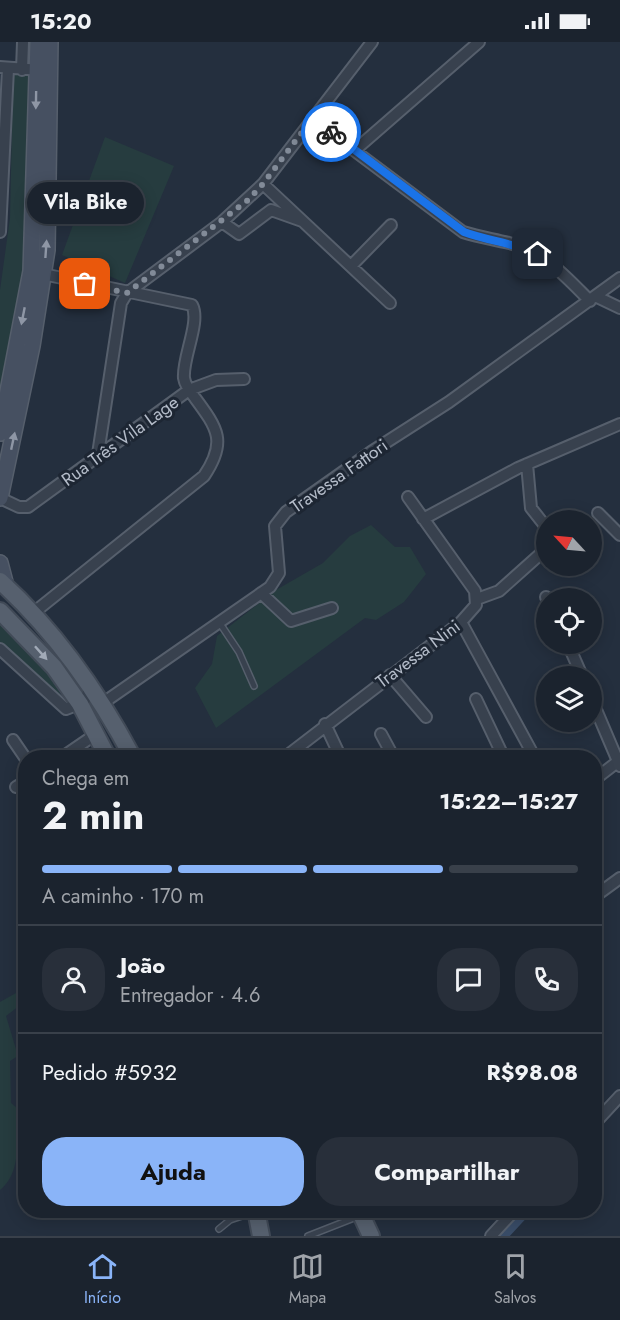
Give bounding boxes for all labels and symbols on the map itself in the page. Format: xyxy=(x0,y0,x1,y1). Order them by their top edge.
one-way arrow xyxy=(31,91,41,110)
courier xyxy=(301,102,361,162)
callout: Vila Bike xyxy=(26,182,144,224)
pin xyxy=(512,228,563,279)
one-way arrow xyxy=(41,240,51,259)
pin xyxy=(59,258,110,309)
one-way arrow xyxy=(18,306,27,325)
street label: Rua Três Vila Lage xyxy=(56,390,184,492)
one-way arrow xyxy=(9,432,18,451)
street label: Travessa Fattori xyxy=(285,433,393,519)
north arrow xyxy=(536,510,602,576)
street label: Travessa Nini xyxy=(370,614,466,694)
one-way arrow xyxy=(34,645,47,660)

